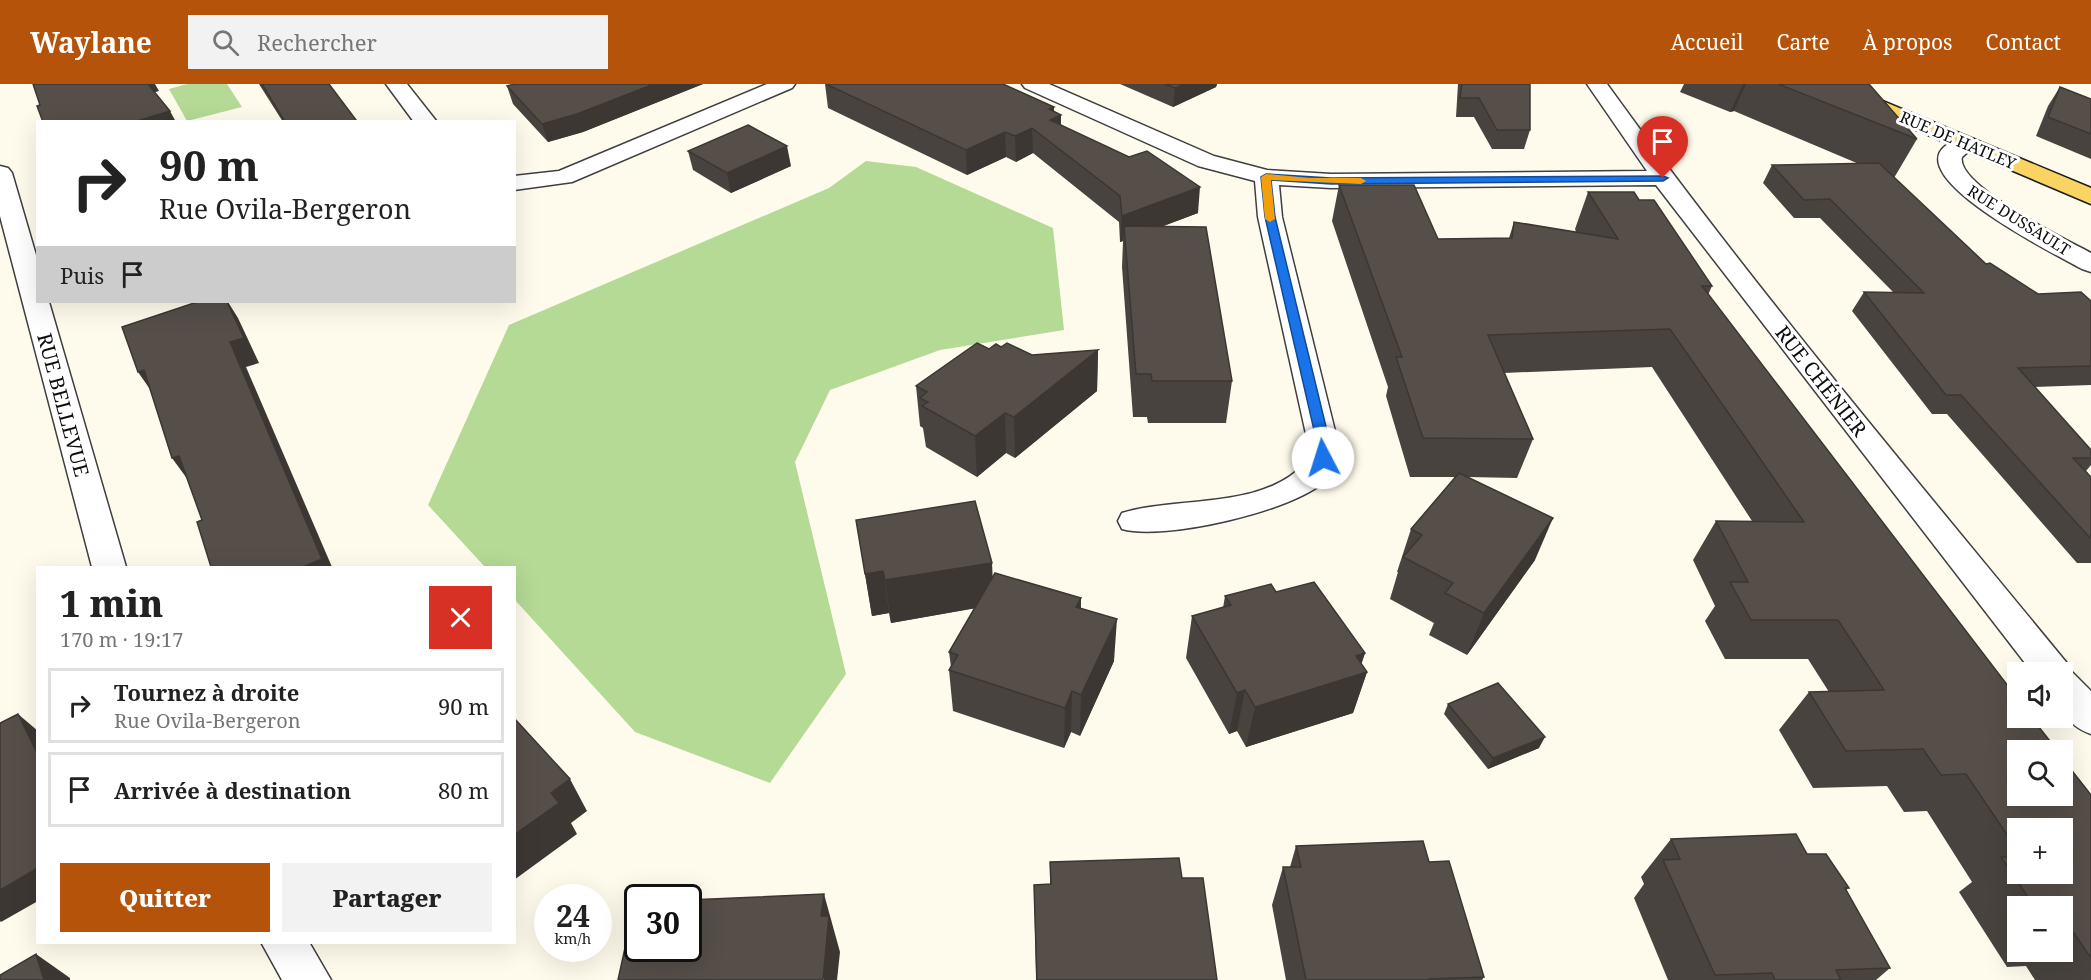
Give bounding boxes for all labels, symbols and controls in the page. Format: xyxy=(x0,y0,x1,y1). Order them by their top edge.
search box xyxy=(188,15,608,69)
text: Waylane xyxy=(30,23,152,61)
icon: search xyxy=(209,26,242,59)
text: Rechercher xyxy=(257,27,377,57)
text: Accueil xyxy=(1671,28,1744,56)
text: Carte xyxy=(1777,28,1830,56)
text: À propos xyxy=(1863,28,1953,56)
text: Contact xyxy=(1986,28,2061,56)
street label: RUE DE HATLEY xyxy=(1897,106,2020,175)
pin xyxy=(1637,116,1688,178)
icon: arrive xyxy=(1646,125,1679,158)
text: 90 m xyxy=(159,136,259,193)
icon: right xyxy=(60,144,138,222)
street label: RUE DUSSAULT xyxy=(1963,180,2075,260)
text: Rue Ovila-Bergeron xyxy=(159,190,411,227)
icon: arrive xyxy=(116,258,149,291)
text: Puis xyxy=(60,260,104,290)
street label: RUE CHÉNIER xyxy=(1770,320,1874,442)
street label: RUE BELLEVUE xyxy=(31,330,96,480)
position arrow xyxy=(1291,426,1355,490)
text: 1 min xyxy=(60,579,163,628)
button: close xyxy=(429,586,492,649)
text: 170 m · 19:17 xyxy=(60,626,183,653)
map controls xyxy=(2007,662,2073,962)
button: sound xyxy=(2007,662,2073,728)
text: Tournez à droite xyxy=(114,677,299,707)
icon: right xyxy=(63,689,96,722)
text: 90 m xyxy=(438,691,489,721)
text: Rue Ovila-Bergeron xyxy=(114,707,301,734)
button: search xyxy=(2007,740,2073,806)
icon: arrive xyxy=(63,773,96,806)
text: Arrivée à destination xyxy=(114,775,351,805)
text: 80 m xyxy=(438,775,489,805)
button: + xyxy=(2007,818,2073,884)
button: Quitter xyxy=(60,863,270,932)
button: Partager xyxy=(282,863,492,932)
speed limit sign: 30 xyxy=(624,884,702,962)
text: 24 xyxy=(556,895,590,936)
button: − xyxy=(2007,896,2073,962)
text: km/h xyxy=(555,928,591,948)

